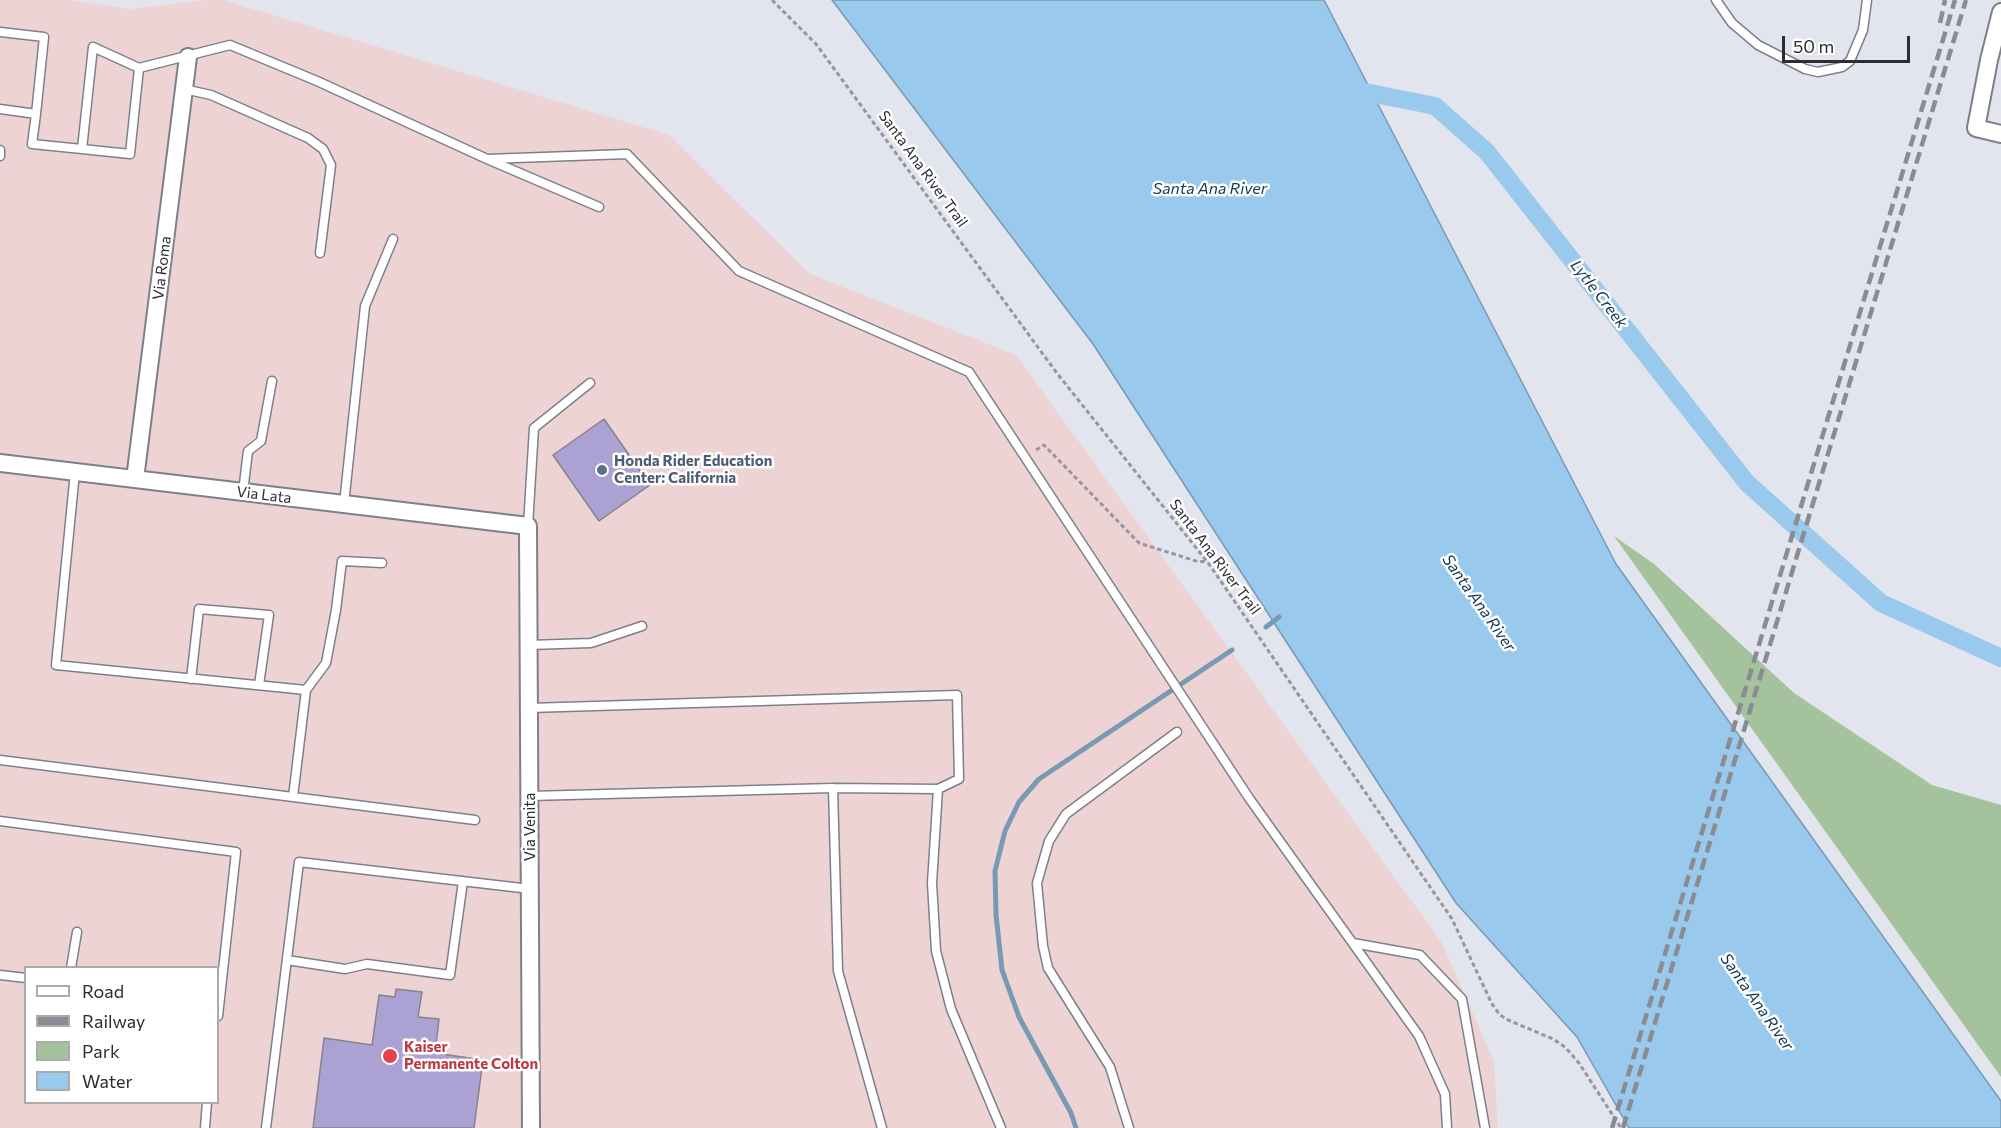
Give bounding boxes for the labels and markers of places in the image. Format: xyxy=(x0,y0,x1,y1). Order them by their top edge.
place label: Honda Rider Education Center: California xyxy=(614,452,772,487)
marker: Honda Rider Education Center: California xyxy=(595,463,609,477)
place label: Kaiser Permanente Colton xyxy=(404,1038,538,1073)
marker: Kaiser Permanente Colton xyxy=(381,1047,399,1065)

